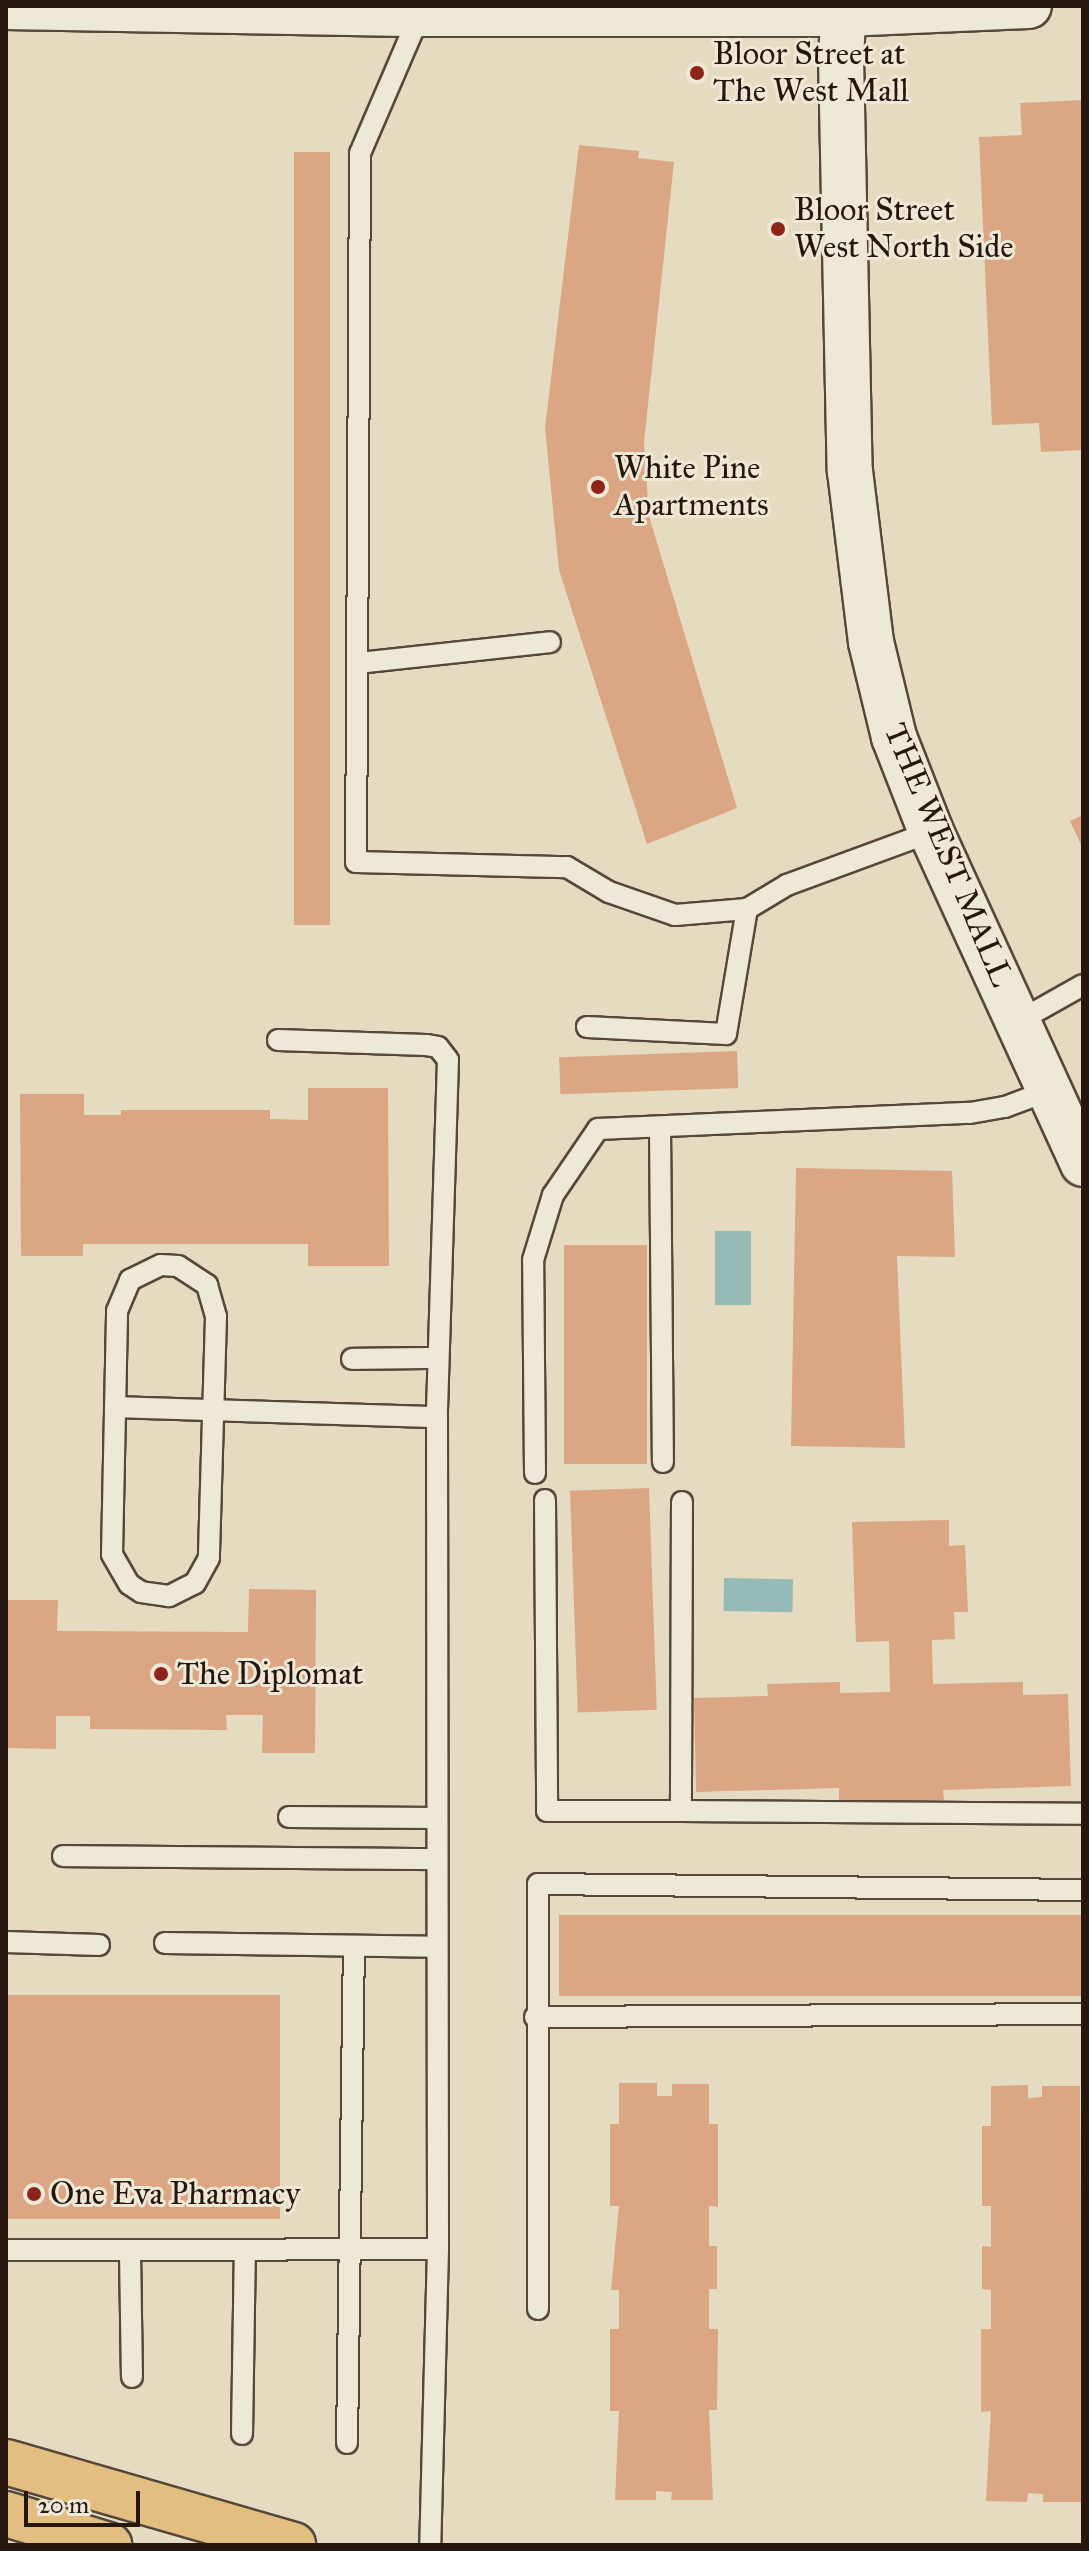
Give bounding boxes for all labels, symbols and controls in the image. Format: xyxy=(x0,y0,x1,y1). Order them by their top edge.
place label: Bloor Street at The West Mall xyxy=(713,36,909,111)
marker: Bloor Street at The West Mall xyxy=(688,64,706,82)
place label: Bloor Street West North Side xyxy=(794,192,1014,267)
marker: Bloor Street West North Side xyxy=(769,220,787,238)
place label: White Pine Apartments xyxy=(614,450,769,525)
marker: White Pine Apartments xyxy=(589,478,607,496)
street label: THE WEST MALL xyxy=(875,718,1021,992)
place label: The Diplomat xyxy=(177,1655,363,1693)
marker: The Diplomat xyxy=(152,1665,170,1683)
place label: One Eva Pharmacy xyxy=(50,2175,300,2213)
marker: One Eva Pharmacy xyxy=(25,2185,43,2203)
scale bar xyxy=(28,2475,144,2525)
text: 20 m xyxy=(38,2490,89,2520)

